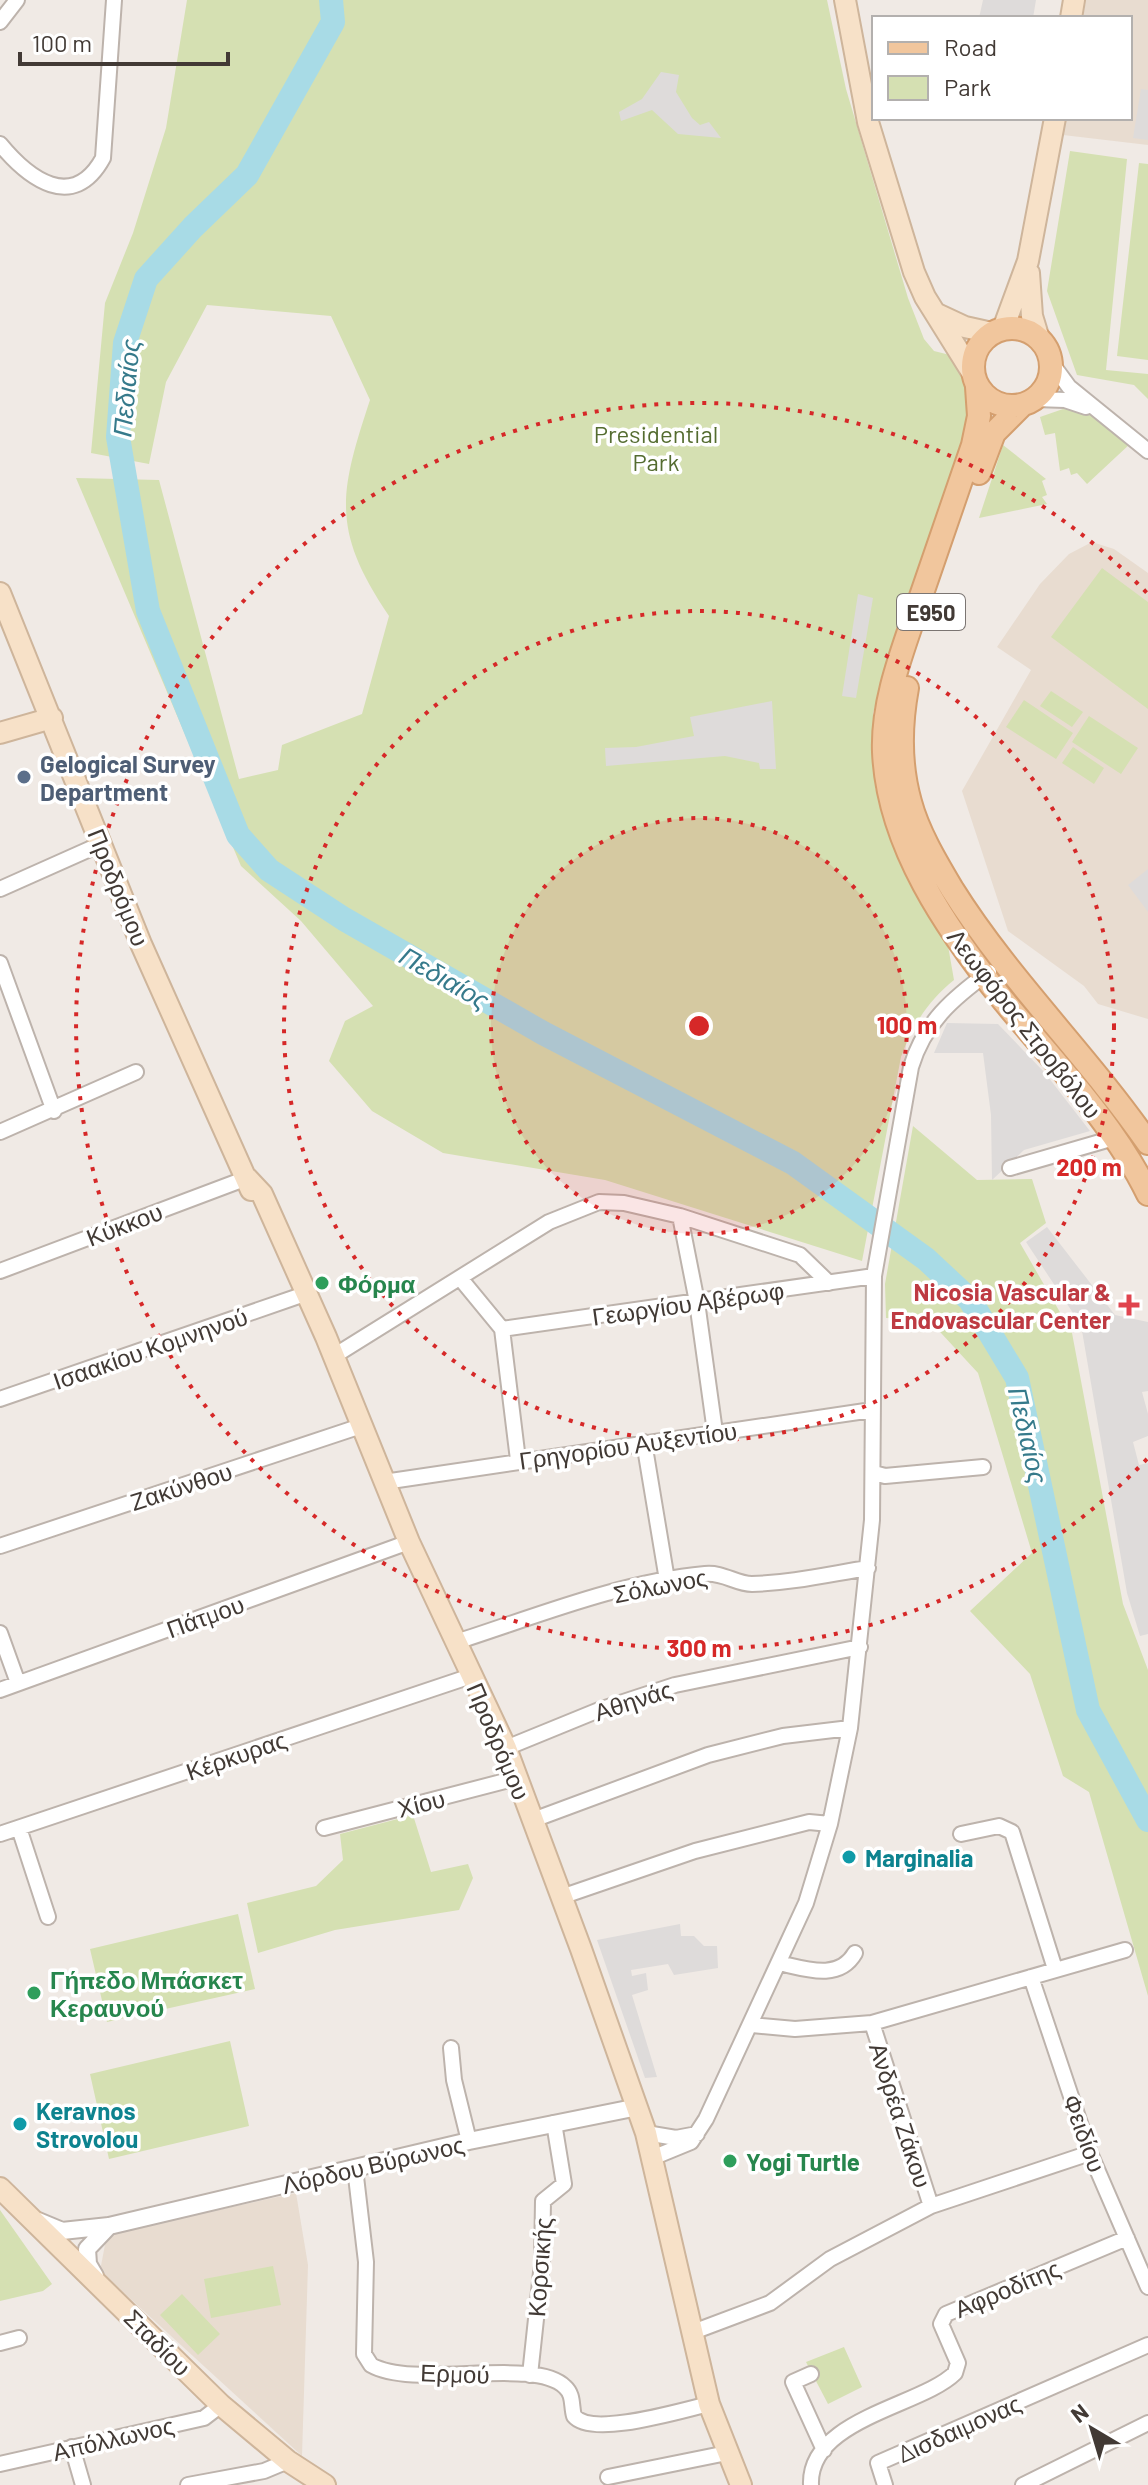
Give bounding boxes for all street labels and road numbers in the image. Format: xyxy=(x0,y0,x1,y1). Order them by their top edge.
road number: E950 xyxy=(897,594,965,630)
street label: Προδρόμου xyxy=(82,824,156,950)
street label: Λεωφόρος Στροβόλου xyxy=(942,922,1108,1124)
street label: Κύκκου xyxy=(82,1196,166,1252)
street label: Γεωργίου Αβέρωφ xyxy=(590,1275,786,1331)
street label: Ισαακίου Κομνηνού xyxy=(49,1301,251,1395)
street label: Γρηγορίου Αυξεντίου xyxy=(517,1415,739,1475)
street label: Ζακύνθου xyxy=(126,1456,236,1516)
street label: Σόλωνος xyxy=(611,1562,709,1608)
street label: Πάτμου xyxy=(162,1589,248,1643)
street label: Αθηνάς xyxy=(590,1674,676,1726)
street label: Προδρόμου xyxy=(461,1678,537,1804)
street label: Κέρκυρας xyxy=(182,1724,290,1786)
street label: Χίου xyxy=(394,1783,448,1823)
street label: Ανδρέα Ζάκου xyxy=(864,2039,938,2191)
street label: Φειδίου xyxy=(1058,2090,1112,2176)
street label: Λόρδου Βύρωνος xyxy=(279,2129,467,2199)
street label: Κορσικής xyxy=(521,2216,557,2318)
street label: Αφροδίτης xyxy=(950,2253,1064,2323)
street label: Σταδίου xyxy=(119,2303,197,2381)
street label: Ερμού xyxy=(420,2357,490,2389)
street label: Δισδαιμονας xyxy=(893,2388,1025,2468)
street label: Απόλλωνος xyxy=(49,2410,177,2466)

